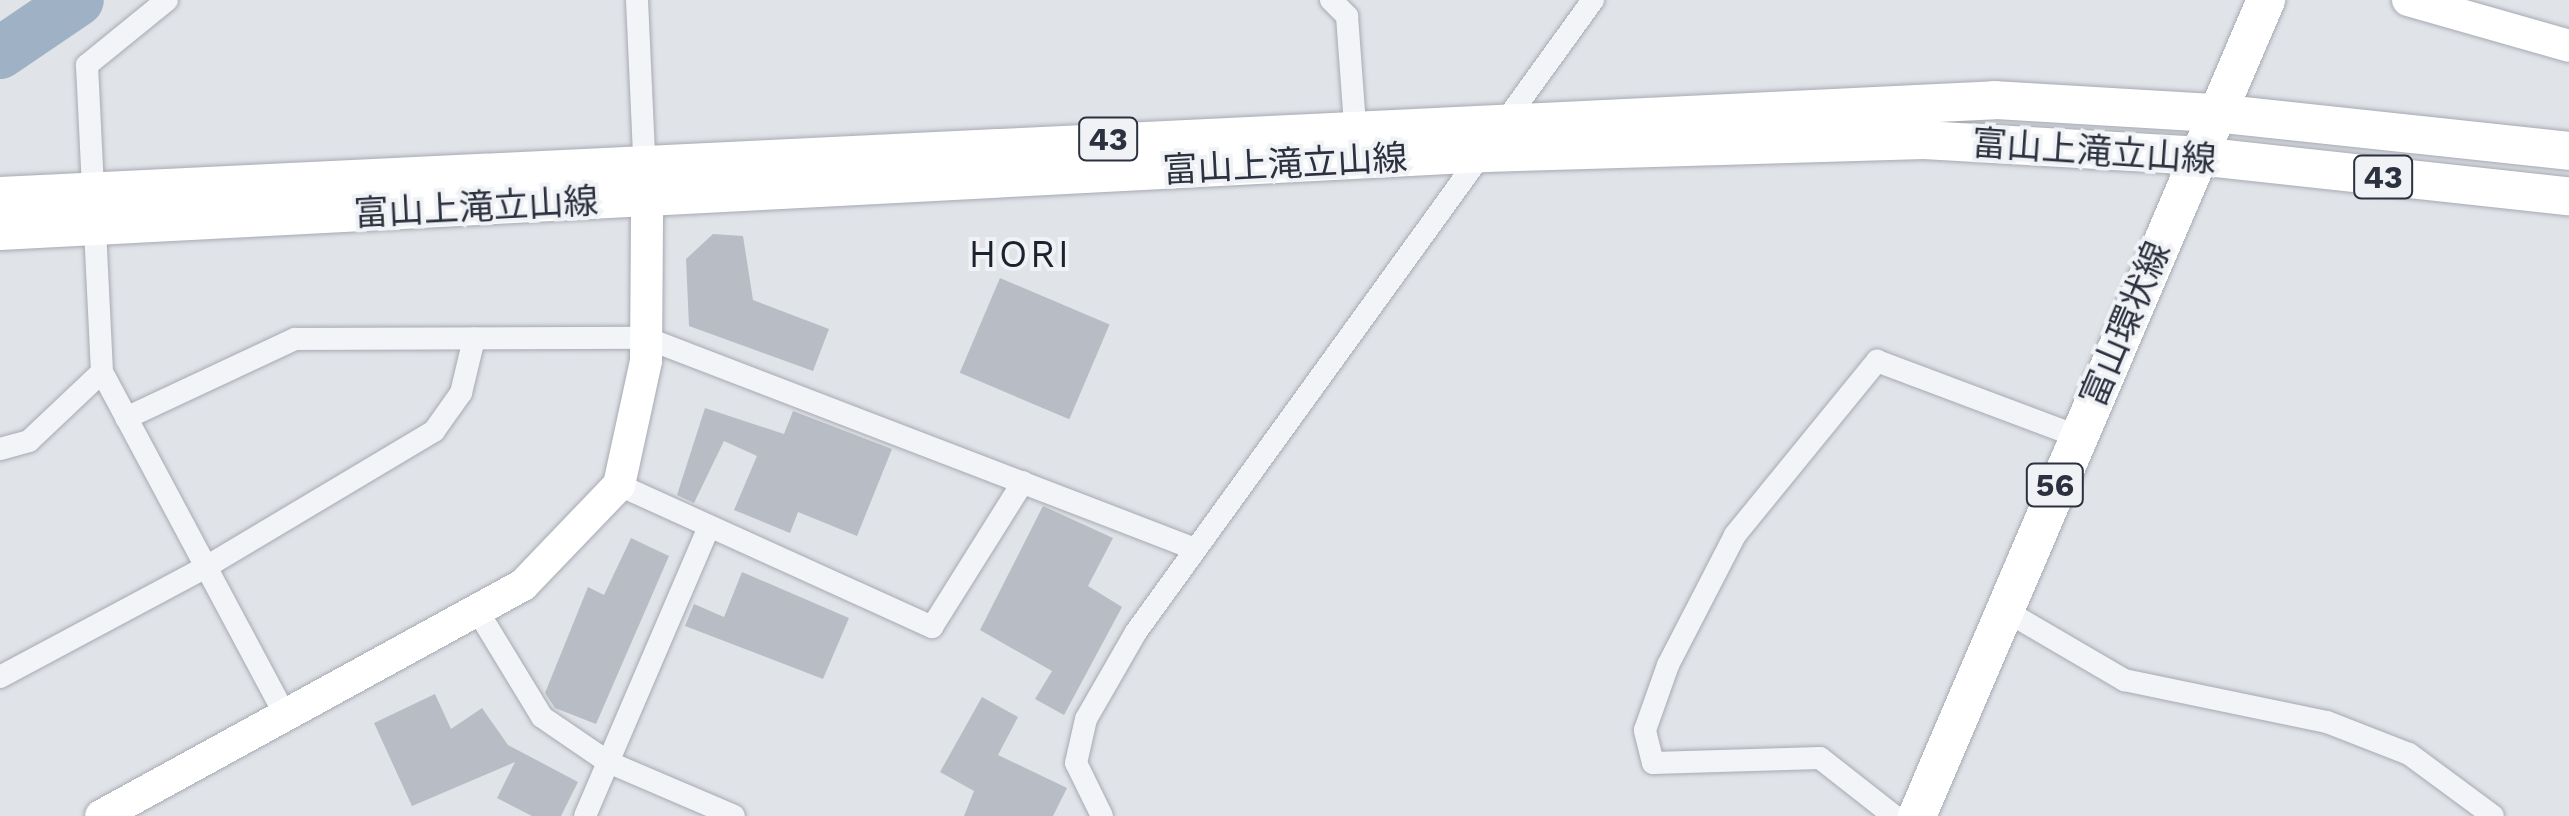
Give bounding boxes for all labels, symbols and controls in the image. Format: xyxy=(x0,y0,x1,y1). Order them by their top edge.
road number: 43 xyxy=(1078,112,1138,166)
street label: 富山上滝立山線 xyxy=(1970,122,2218,180)
street label: 富山上滝立山線 xyxy=(1162,137,1408,191)
road number: 43 xyxy=(2353,150,2413,204)
street label: 富山上滝立山線 xyxy=(353,180,599,234)
district label: HORI xyxy=(969,232,1071,278)
street label: 富山環状線 xyxy=(2071,235,2179,413)
road number: 56 xyxy=(2025,458,2085,512)

